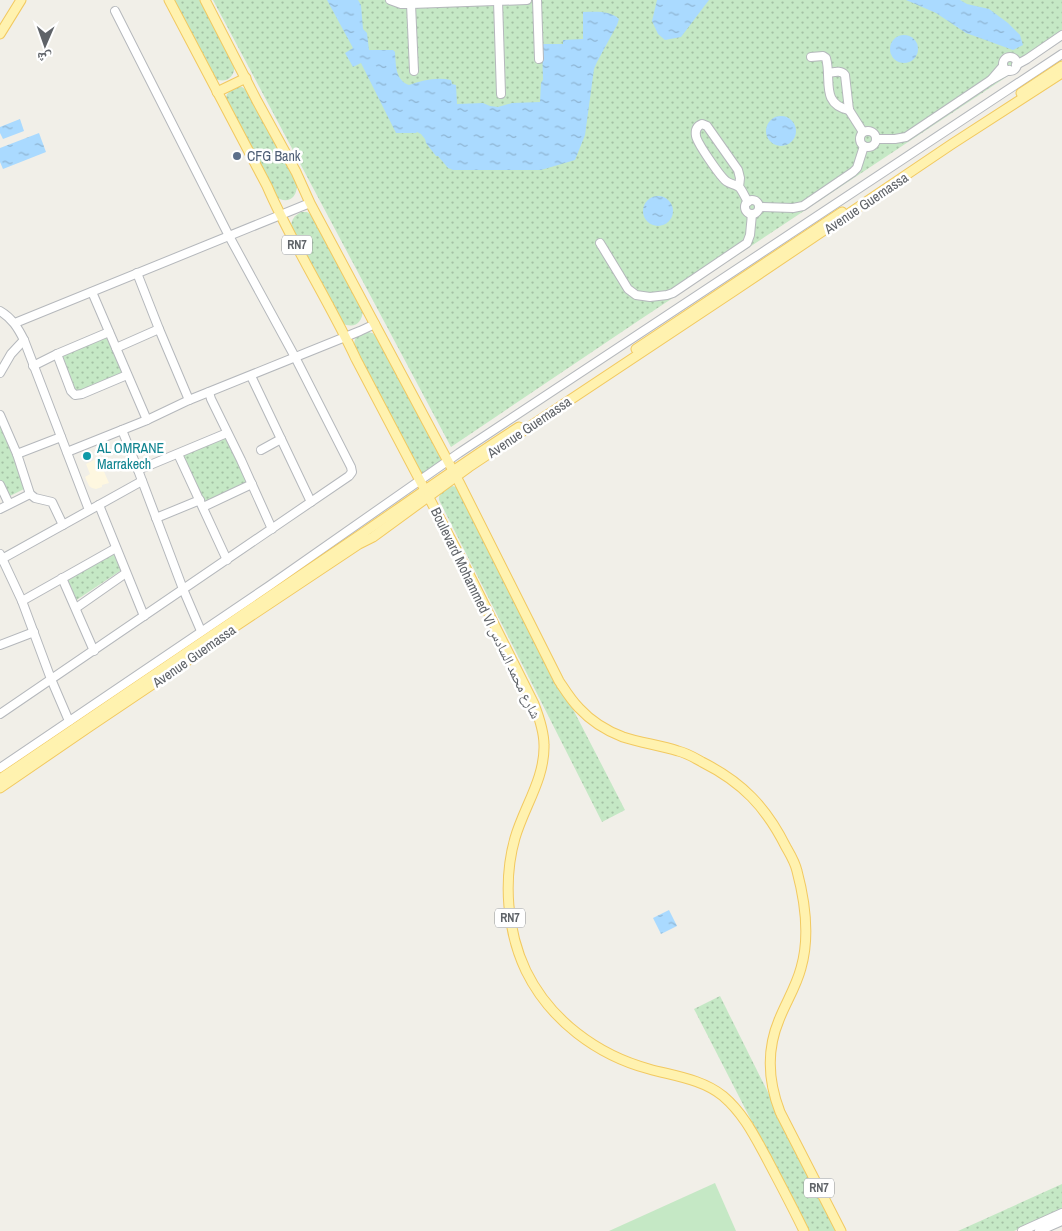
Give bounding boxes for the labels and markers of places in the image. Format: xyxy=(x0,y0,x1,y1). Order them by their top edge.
place label: CFG Bank xyxy=(247,147,301,165)
marker: CFG Bank xyxy=(231,150,243,162)
place label: AL OMRANE Marrakech xyxy=(96,439,164,473)
marker: AL OMRANE Marrakech xyxy=(81,450,93,462)

